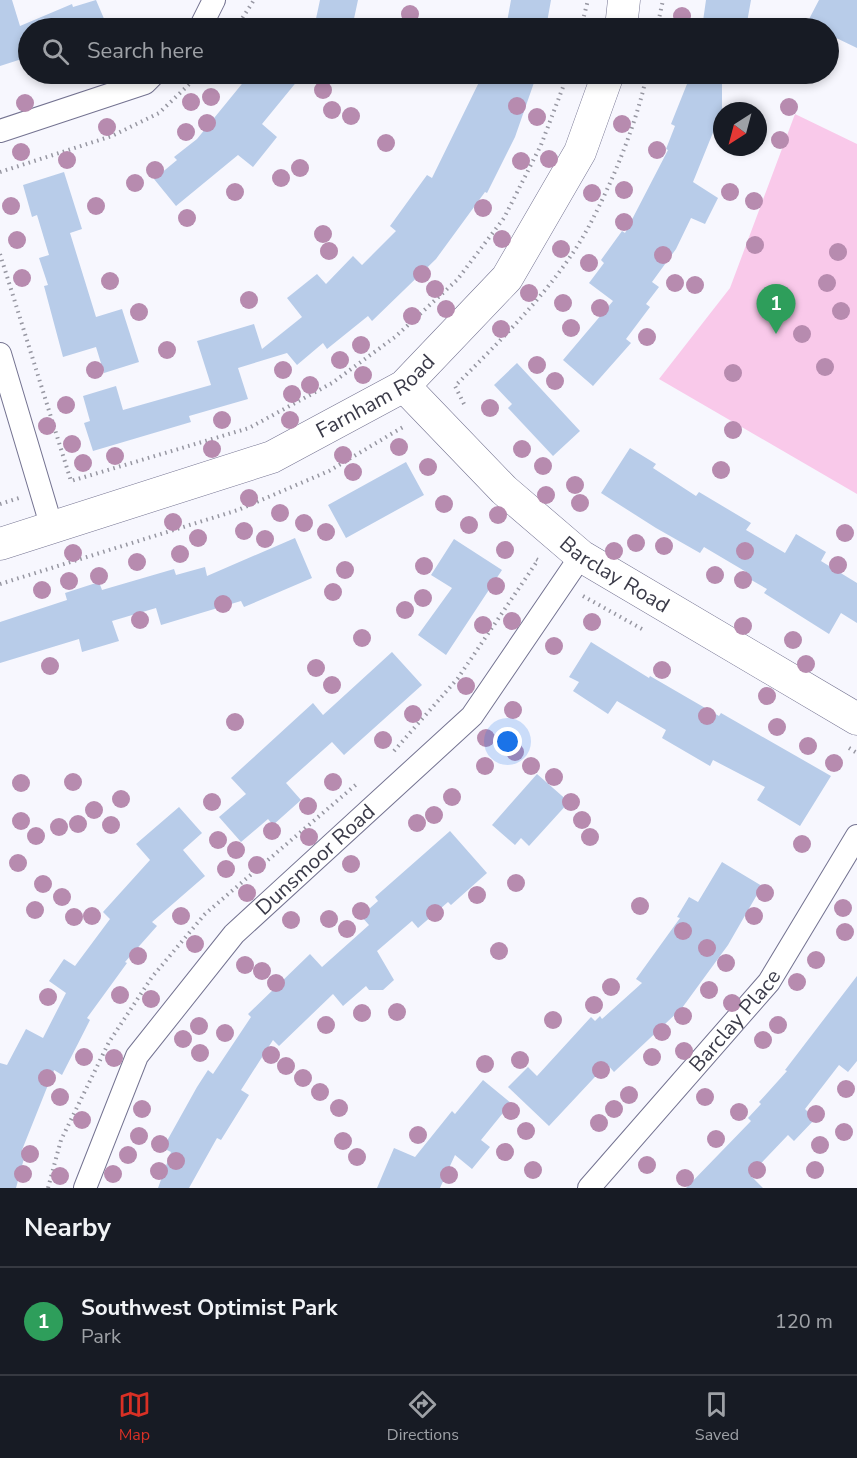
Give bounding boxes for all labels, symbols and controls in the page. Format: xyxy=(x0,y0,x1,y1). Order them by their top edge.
search box xyxy=(18,18,839,84)
icon: search xyxy=(39,35,72,68)
text: Search here xyxy=(87,36,204,66)
north arrow xyxy=(713,102,767,156)
pin: 1 xyxy=(756,284,796,334)
street label: Farnham Road xyxy=(311,348,441,445)
street label: Barclay Road xyxy=(554,530,675,619)
your location xyxy=(493,727,522,756)
street label: Dunsmoor Road xyxy=(250,798,381,921)
street label: Barclay Place xyxy=(683,964,787,1078)
text: Nearby xyxy=(24,1210,111,1245)
text: Southwest Optimist Park xyxy=(81,1293,338,1323)
text: 1 xyxy=(38,1308,50,1335)
text: 120 m xyxy=(775,1308,833,1335)
text: Park xyxy=(81,1323,121,1350)
tab: Map xyxy=(118,1388,151,1446)
tab: Directions xyxy=(387,1388,459,1446)
tab: Saved xyxy=(695,1388,739,1446)

